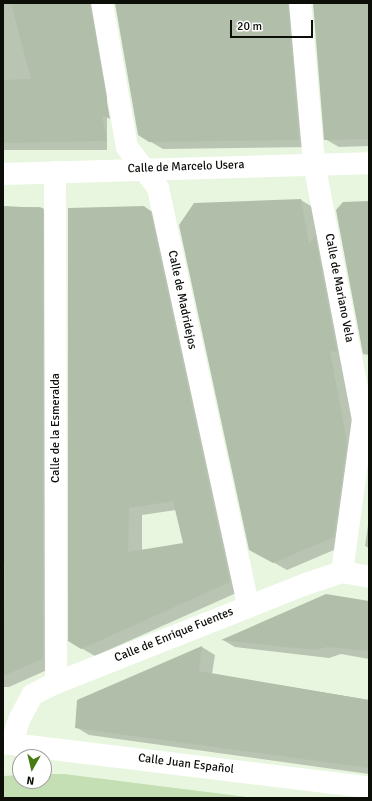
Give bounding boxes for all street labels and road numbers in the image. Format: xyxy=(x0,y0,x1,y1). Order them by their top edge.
street label: Calle de Marcelo Usera xyxy=(127,158,245,176)
street label: Calle de Mariano Vela xyxy=(321,232,357,344)
street label: Calle de Madridejos xyxy=(164,249,200,351)
street label: Calle de la Esmeralda xyxy=(49,373,63,483)
street label: Calle de Enrique Fuentes xyxy=(113,605,235,665)
street label: Calle Juan Español xyxy=(137,751,235,777)

